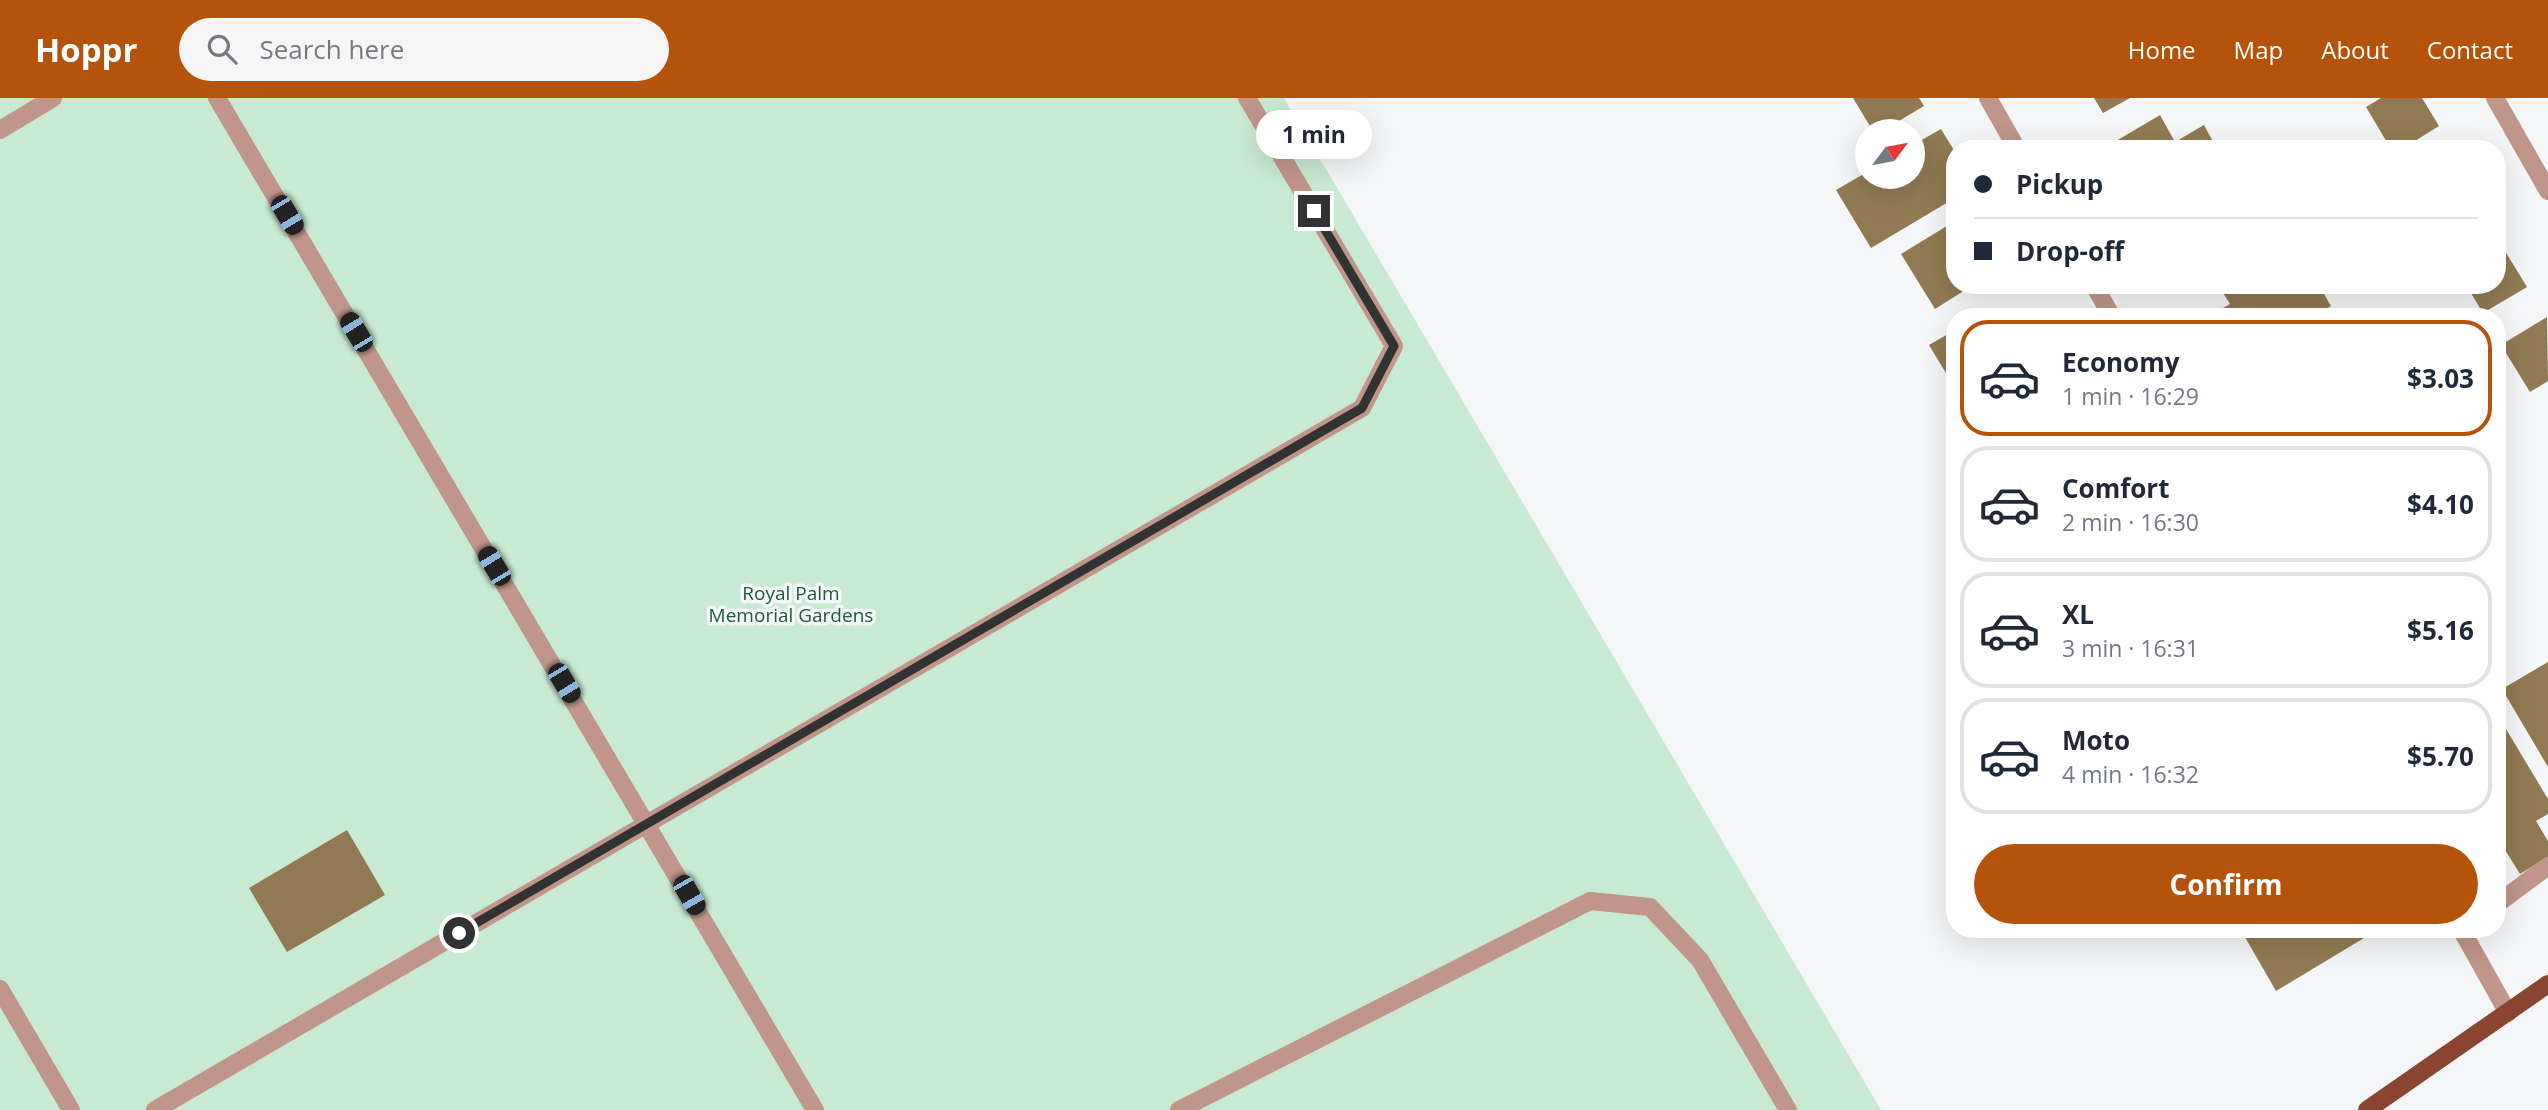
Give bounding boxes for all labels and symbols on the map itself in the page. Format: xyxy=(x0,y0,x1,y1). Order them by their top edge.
callout: 1 min xyxy=(1256,109,1372,158)
north arrow xyxy=(1855,119,1925,189)
car xyxy=(268,192,307,238)
route end xyxy=(1298,195,1330,227)
car xyxy=(337,309,376,355)
car xyxy=(475,543,514,589)
park label: Royal Palm Memorial Gardens xyxy=(709,580,873,628)
car xyxy=(545,660,584,706)
car xyxy=(670,872,709,918)
route start xyxy=(443,917,475,949)

